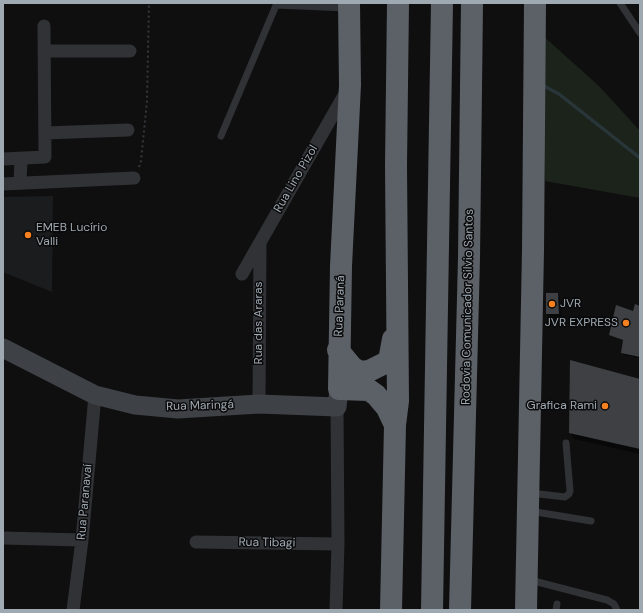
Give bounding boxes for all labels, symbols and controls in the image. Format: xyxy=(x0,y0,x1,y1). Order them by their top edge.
street label: Rua Lino Pizol xyxy=(271,143,321,215)
street label: Rodovia Comunicador Silvio Santos xyxy=(459,209,477,405)
place label: EMEB Lucírio Valli xyxy=(36,221,107,249)
marker: EMEB Lucírio Valli xyxy=(23,230,33,240)
street label: Rua Paraná xyxy=(332,275,348,337)
street label: Rua das Araras xyxy=(252,282,266,364)
place label: JVR xyxy=(560,297,581,311)
marker: JVR xyxy=(547,299,557,309)
place label: JVR EXPRESS xyxy=(545,316,618,330)
marker: JVR EXPRESS xyxy=(621,318,631,328)
street label: Rua Maringá xyxy=(166,398,234,414)
place label: Grafica Rami xyxy=(527,399,597,413)
marker: Grafica Rami xyxy=(600,401,610,411)
street label: Rua Paranavaí xyxy=(75,463,95,541)
street label: Rua Tibagi xyxy=(238,535,296,551)

